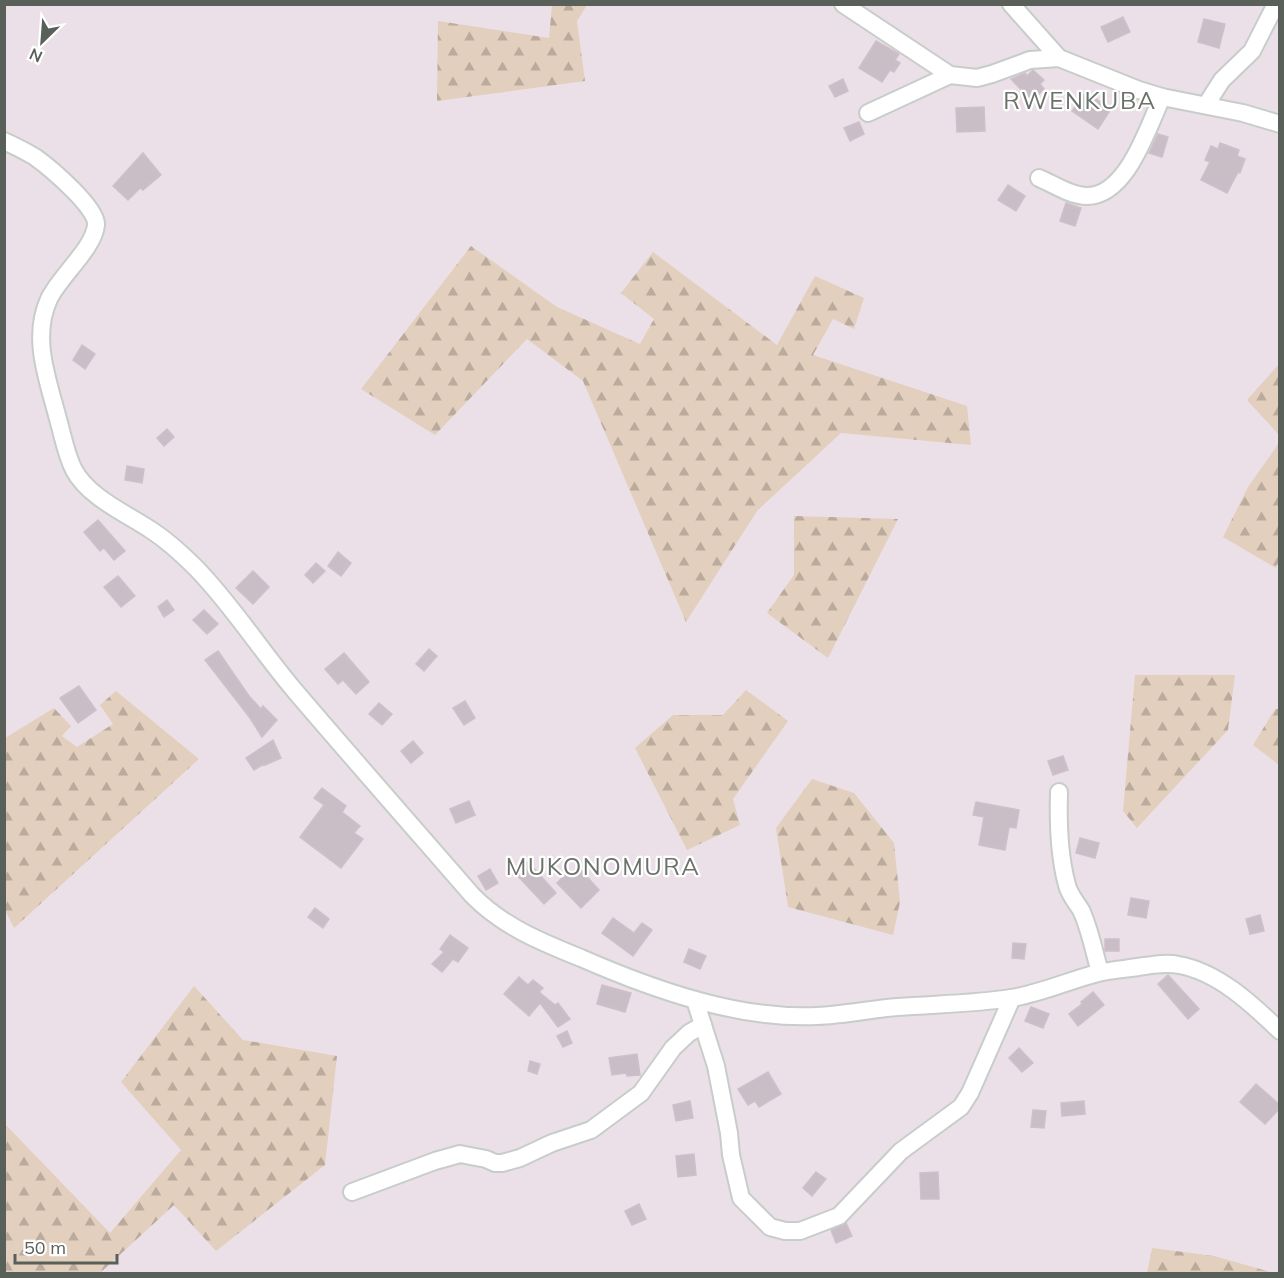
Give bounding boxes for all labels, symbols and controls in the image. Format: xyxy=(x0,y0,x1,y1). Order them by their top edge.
north arrow xyxy=(12,12,72,72)
text: N xyxy=(26,44,45,67)
district label: RWENKUBA xyxy=(1003,85,1157,115)
district label: MUKONOMURA xyxy=(506,851,700,881)
scale bar xyxy=(15,1227,117,1265)
text: 50 m xyxy=(24,1236,66,1259)

